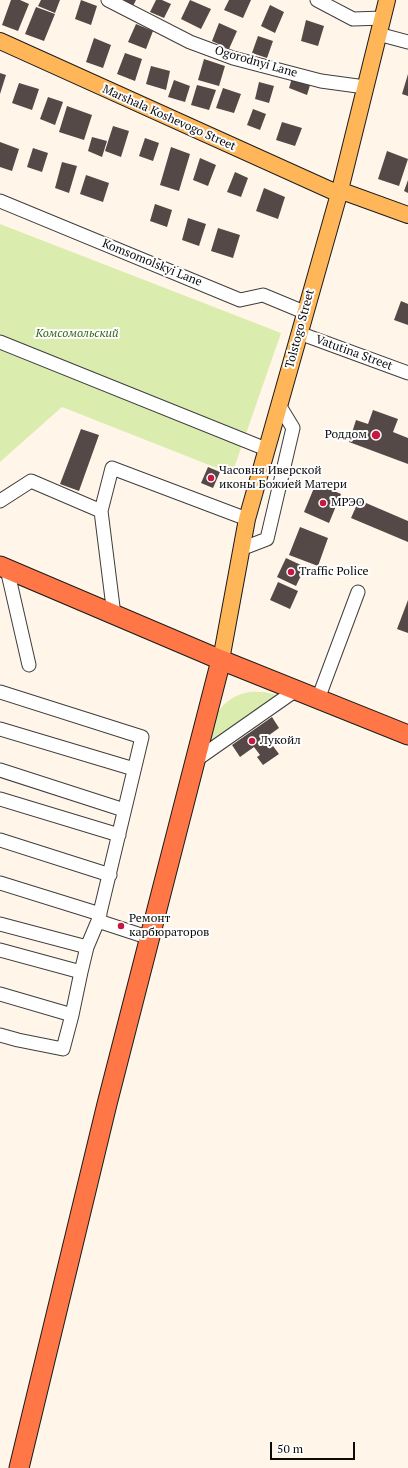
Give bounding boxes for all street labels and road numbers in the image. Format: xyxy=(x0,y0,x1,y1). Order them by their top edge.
street label: Ogorodnyi Lane xyxy=(213,43,299,81)
street label: Marshala Koshevogo Street xyxy=(100,82,238,154)
street label: Komsomolskyi Lane xyxy=(100,236,204,290)
street label: Tolstogo Street xyxy=(283,288,317,370)
street label: Vatutina Street xyxy=(314,332,394,374)

